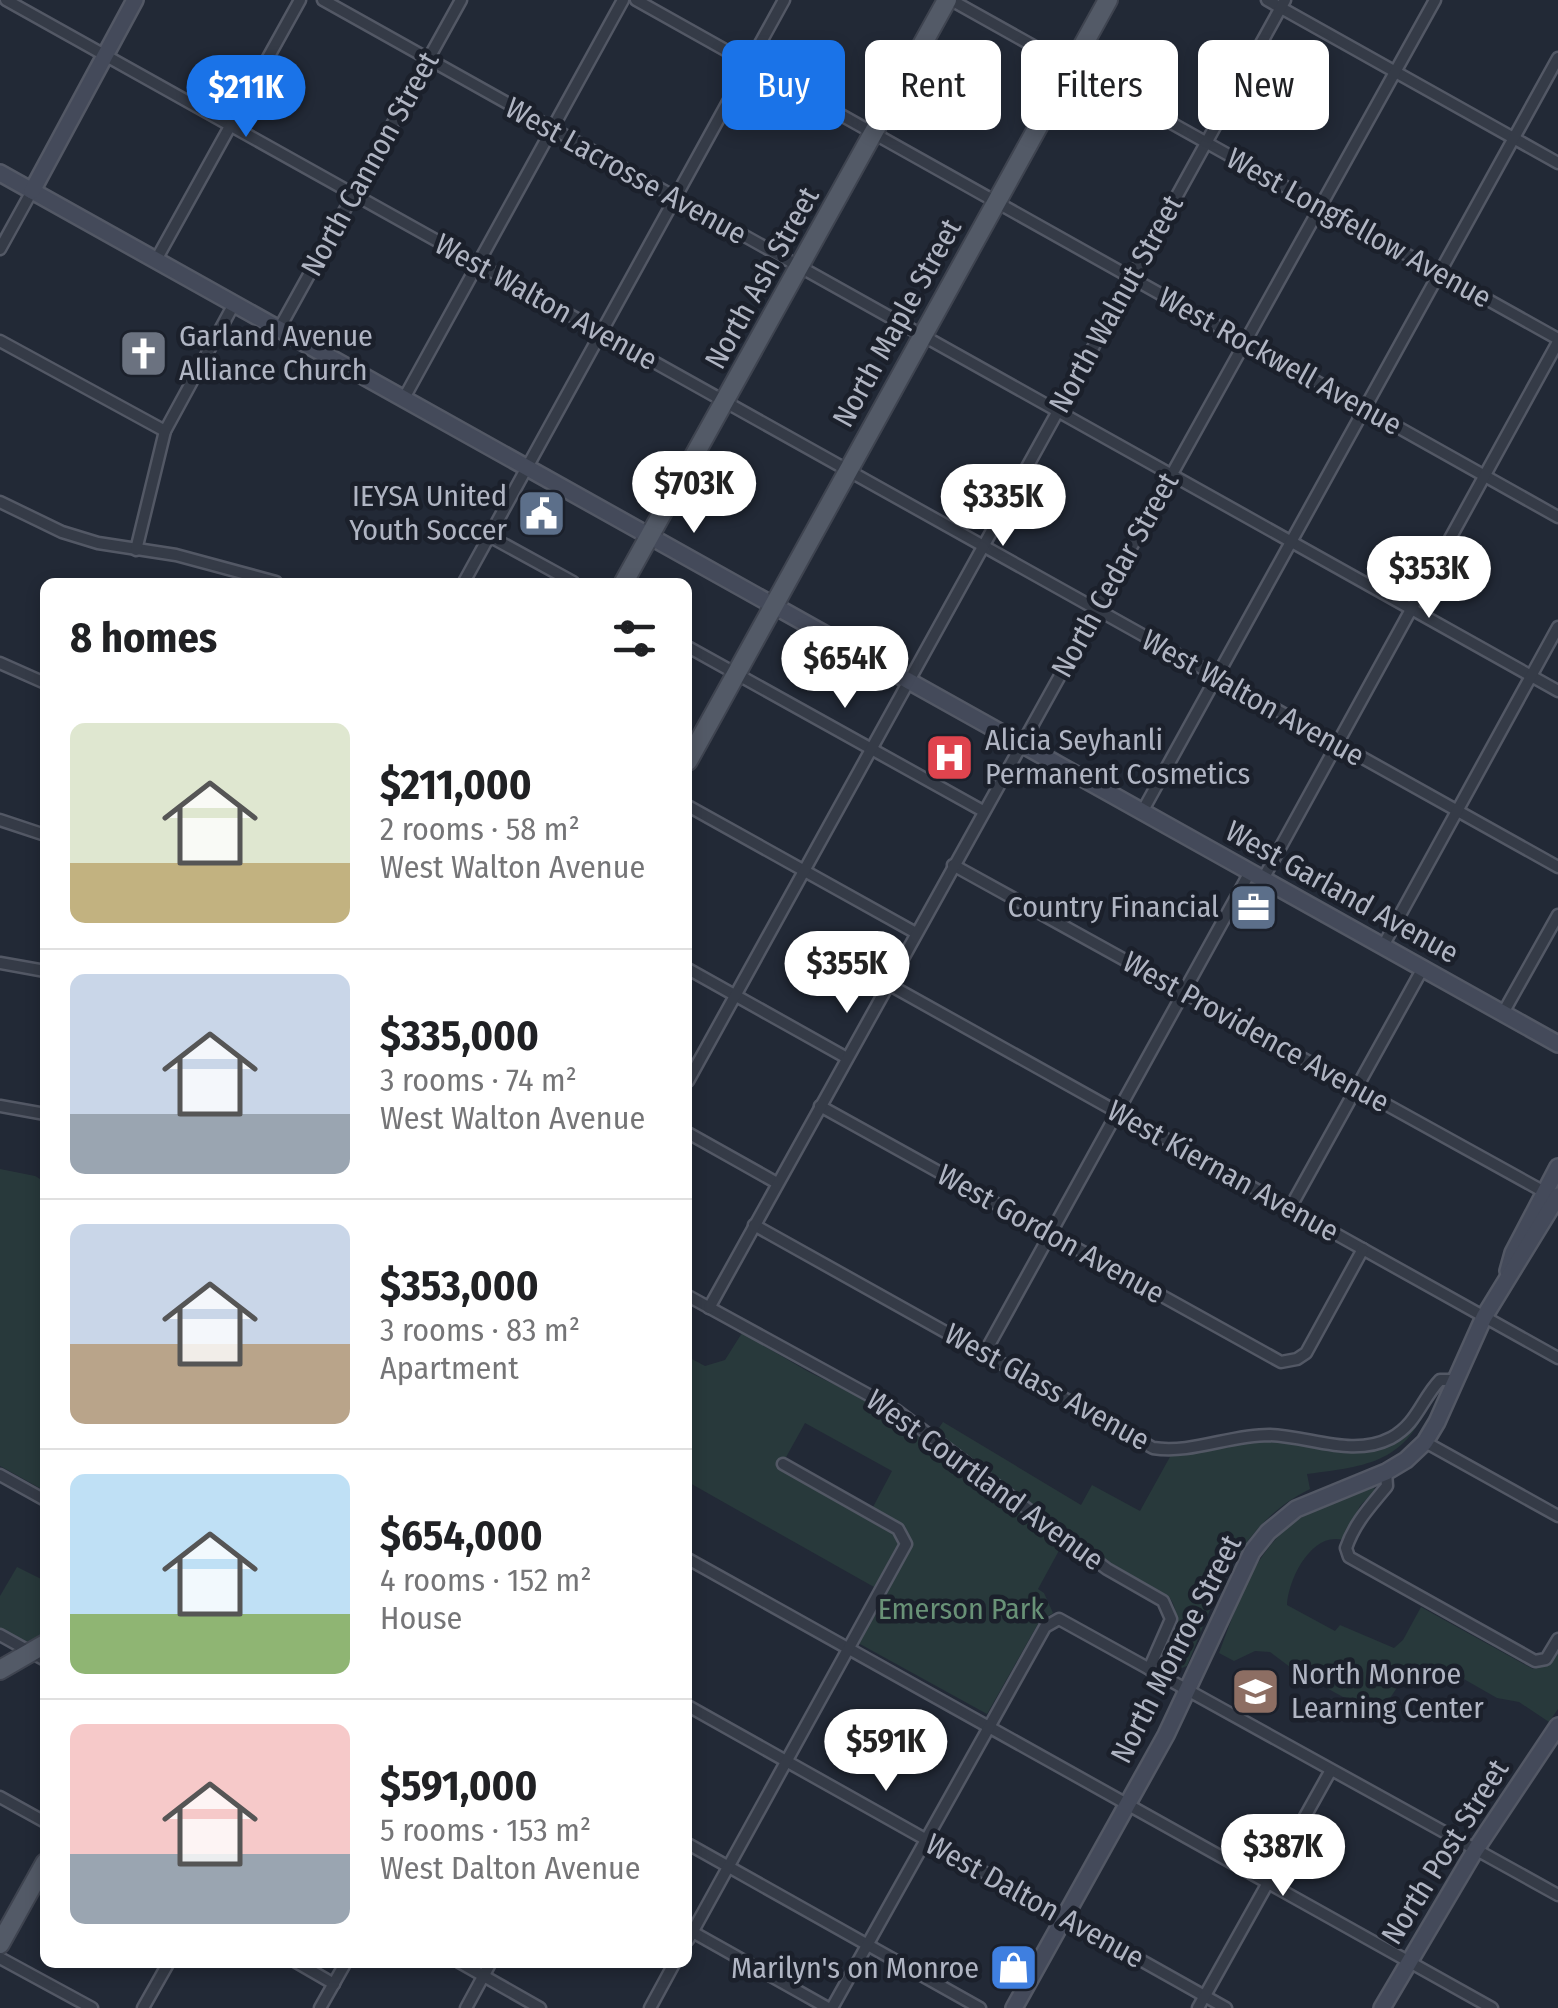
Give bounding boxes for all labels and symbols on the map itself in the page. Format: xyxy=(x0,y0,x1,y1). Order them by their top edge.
street label: North Cannon Street xyxy=(293,45,447,282)
pin: $211K xyxy=(176,55,316,140)
street label: West Lacrosse Avenue xyxy=(499,90,753,252)
street label: West Longfellow Avenue xyxy=(1220,140,1498,316)
street label: North Ash Street xyxy=(697,181,827,375)
street label: North Walnut Street xyxy=(1041,189,1191,419)
street label: North Maple Street xyxy=(825,212,969,433)
street label: West Walton Avenue xyxy=(429,226,663,378)
street label: West Rockwell Avenue xyxy=(1152,279,1408,443)
place label: Garland Avenue Alliance Church xyxy=(179,318,373,388)
church icon: Garland Avenue Alliance Church xyxy=(118,327,170,379)
pin: $703K xyxy=(624,451,764,536)
pin: $335K xyxy=(933,464,1073,549)
street label: North Cedar Street xyxy=(1044,466,1186,684)
place label: IEYSA United Youth Soccer xyxy=(349,478,508,548)
public building icon: IEYSA United Youth Soccer xyxy=(516,487,568,539)
pin: $353K xyxy=(1359,536,1499,621)
street label: West Walton Avenue xyxy=(1136,622,1370,774)
pin: $654K xyxy=(775,626,915,711)
place label: Alicia Seyhanli Permanent Cosmetics xyxy=(985,722,1250,792)
hospital icon: Alicia Seyhanli Permanent Cosmetics xyxy=(924,731,976,783)
street label: West Garland Avenue xyxy=(1219,813,1465,971)
office icon: Country Financial xyxy=(1228,881,1280,933)
place label: Country Financial xyxy=(1008,889,1219,925)
pin: $355K xyxy=(777,931,917,1016)
street label: West Providence Avenue xyxy=(1117,944,1395,1120)
street label: West Kiernan Avenue xyxy=(1101,1092,1345,1250)
street label: West Gordon Avenue xyxy=(931,1157,1171,1311)
street label: West Glass Avenue xyxy=(938,1316,1156,1458)
street label: West Courtland Avenue xyxy=(859,1382,1111,1578)
street label: North Monroe Street xyxy=(1103,1529,1249,1769)
park label: Emerson Park xyxy=(878,1591,1044,1627)
place label: North Monroe Learning Center xyxy=(1291,1656,1484,1726)
school or university icon: North Monroe Learning Center xyxy=(1230,1665,1282,1717)
pin: $591K xyxy=(816,1709,956,1794)
street label: North Post Street xyxy=(1374,1753,1516,1951)
pin: $387K xyxy=(1213,1814,1353,1899)
street label: West Dalton Avenue xyxy=(919,1826,1151,1976)
shop icon: Marilyn's on Monroe xyxy=(988,1942,1040,1994)
place label: Marilyn's on Monroe xyxy=(731,1950,979,1986)

